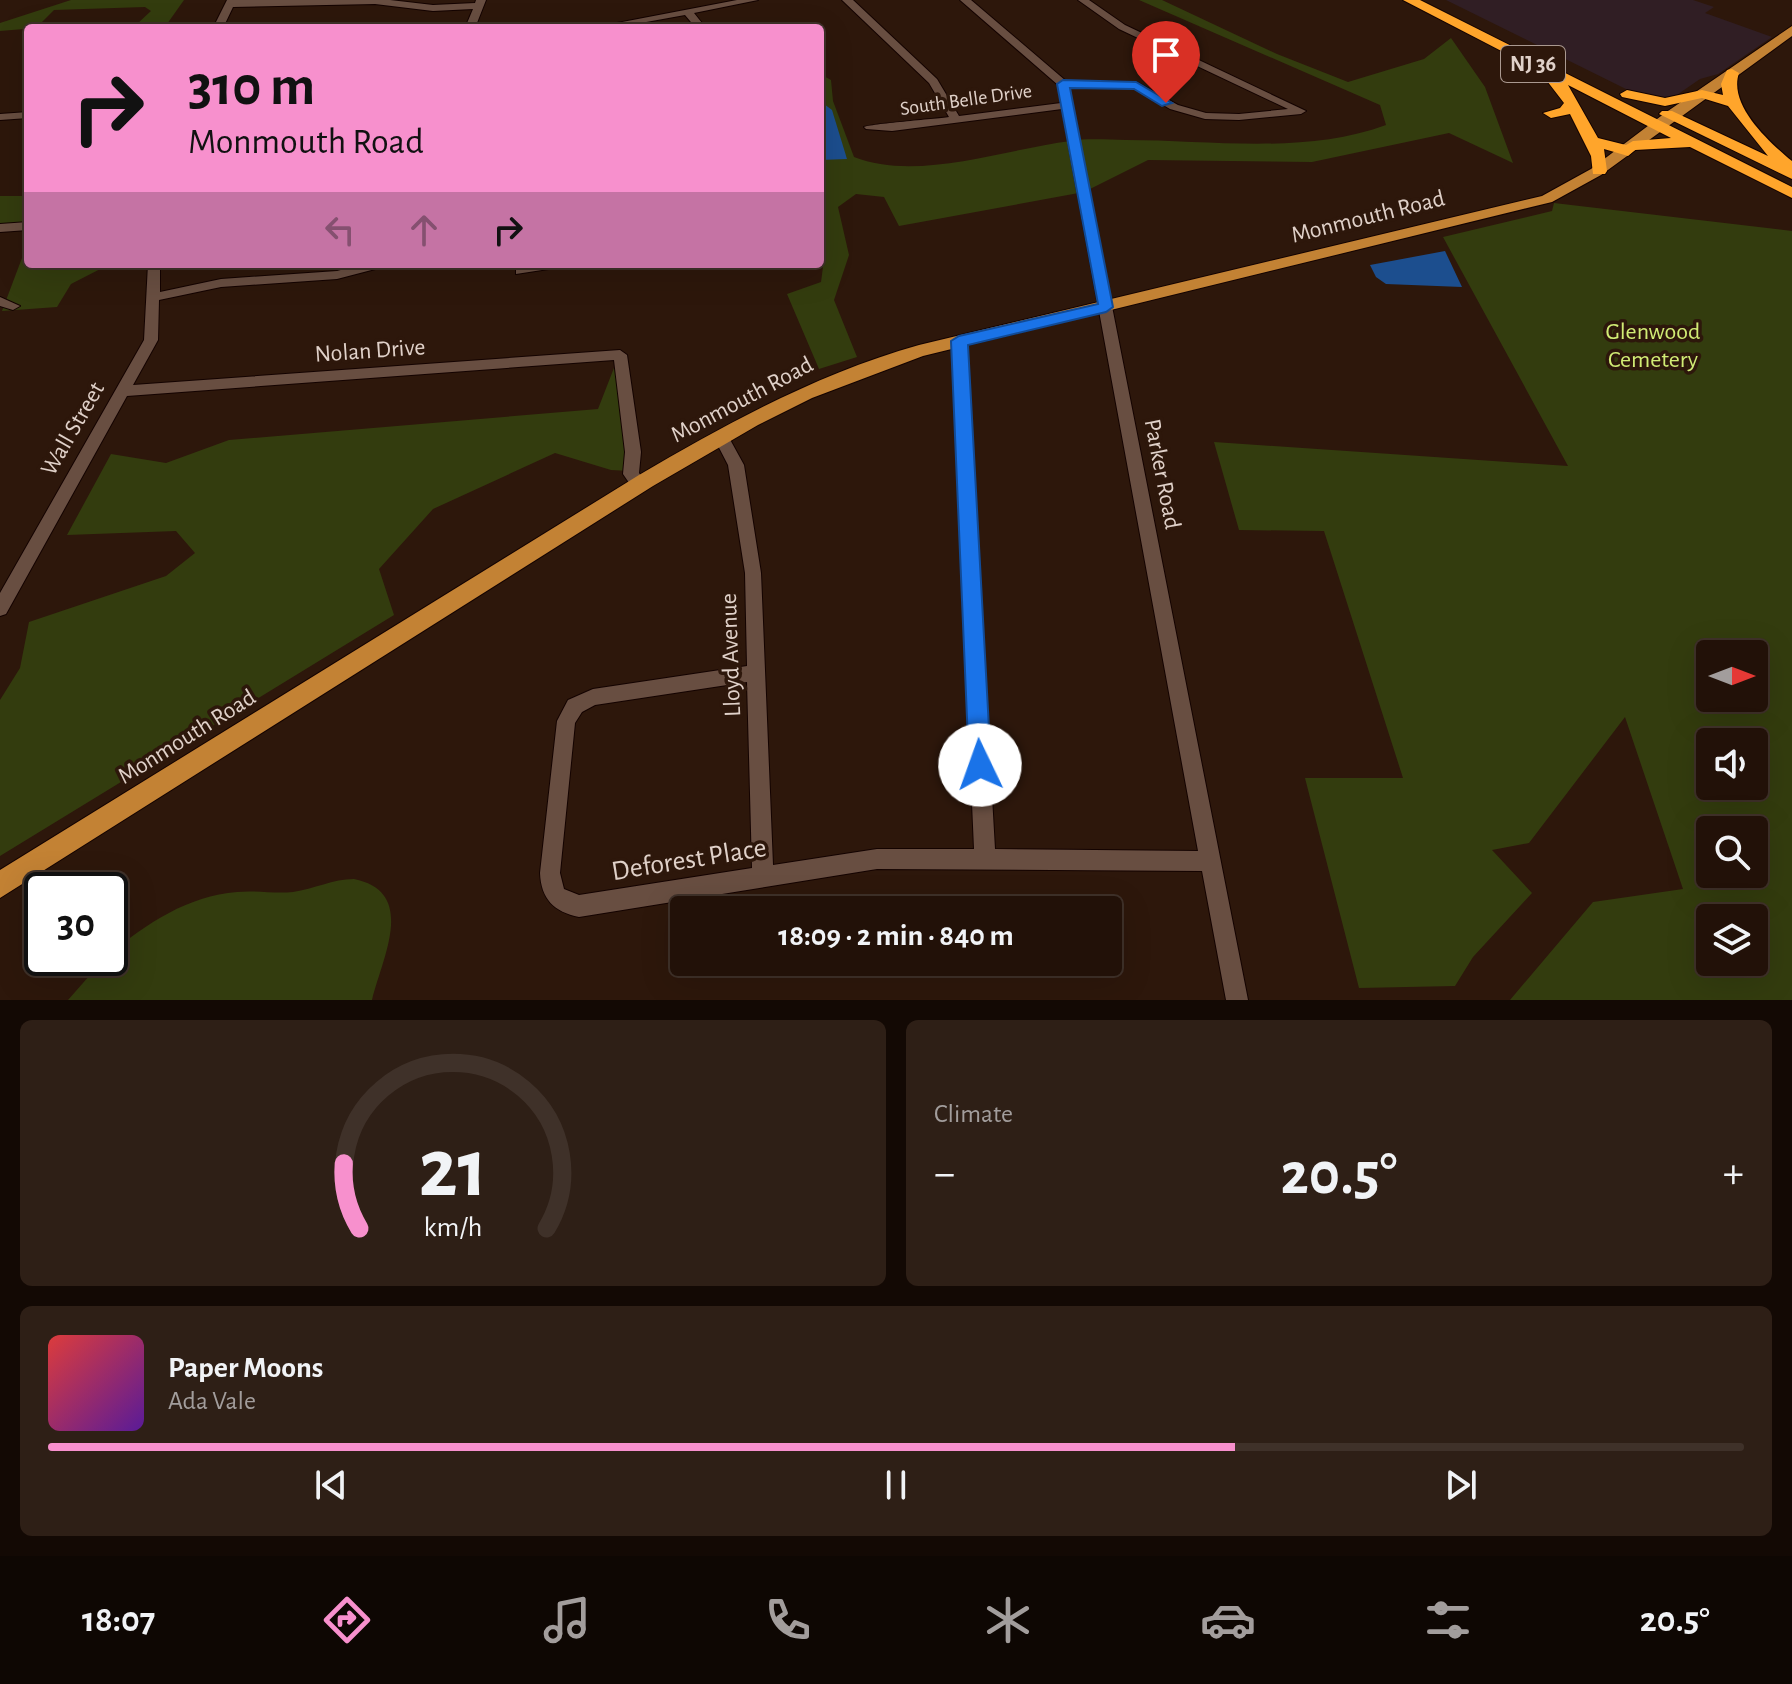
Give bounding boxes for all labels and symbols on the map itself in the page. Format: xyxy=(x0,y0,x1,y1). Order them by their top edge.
pin xyxy=(1132,21,1200,103)
road number: NJ 36 xyxy=(1501,46,1565,82)
street label: South Belle Drive xyxy=(899,81,1033,119)
street label: Monmouth Road xyxy=(1289,186,1447,248)
park label: Glenwood Cemetery xyxy=(1606,320,1700,372)
street label: Nolan Drive xyxy=(314,335,426,367)
street label: Monmouth Road xyxy=(667,353,817,447)
street label: Wall Street xyxy=(37,378,109,480)
street label: Parker Road xyxy=(1140,417,1184,531)
street label: Lloyd Avenue xyxy=(717,593,745,717)
north arrow xyxy=(1696,640,1768,712)
street label: Monmouth Road xyxy=(114,685,260,789)
position arrow xyxy=(938,723,1022,807)
street label: Deforest Place xyxy=(610,834,768,886)
speed limit sign: 30 xyxy=(24,872,128,976)

